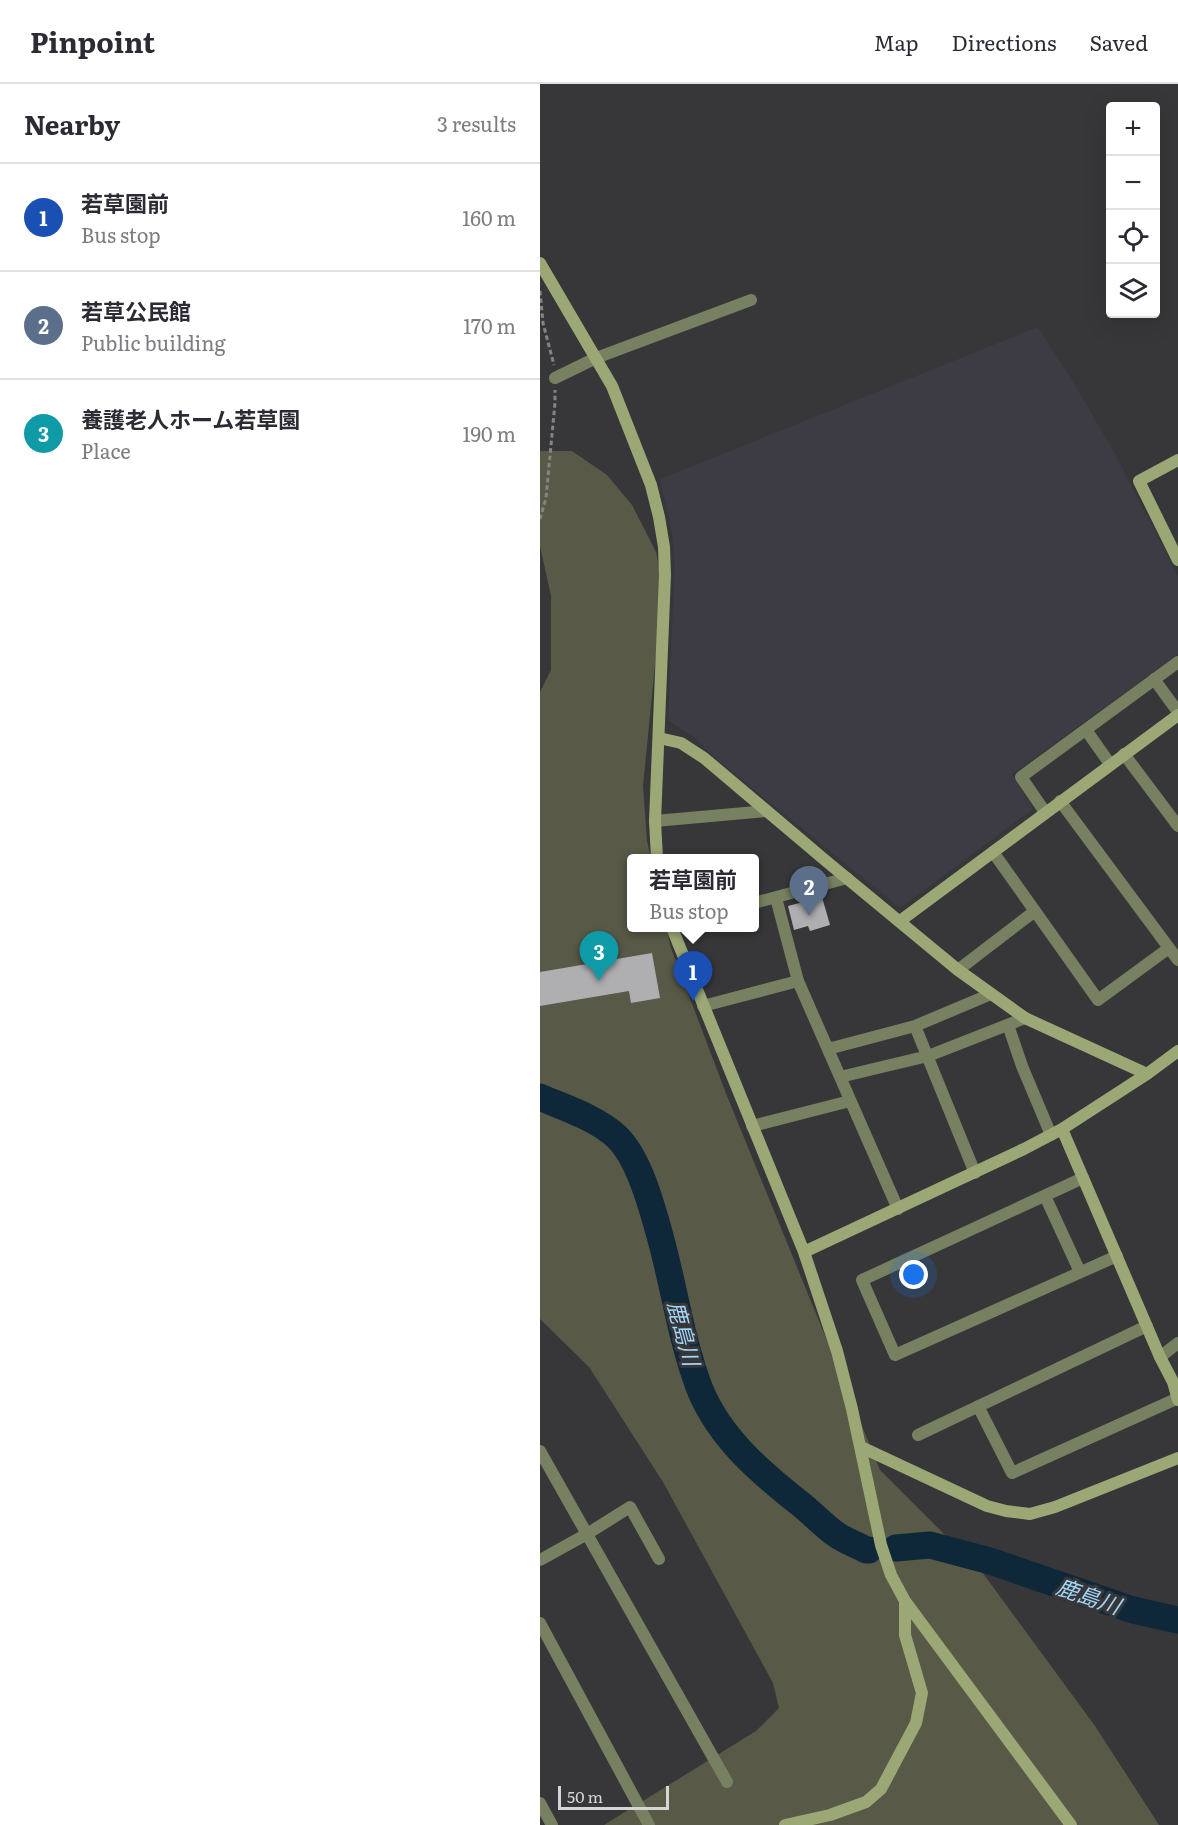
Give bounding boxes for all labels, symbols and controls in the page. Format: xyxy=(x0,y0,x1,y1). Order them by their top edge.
text: Pinpoint xyxy=(30,20,155,62)
text: Map xyxy=(874,26,919,57)
text: Directions xyxy=(952,26,1057,57)
text: Saved xyxy=(1090,26,1148,57)
map controls xyxy=(1106,102,1160,318)
button: + xyxy=(1106,102,1160,156)
text: Nearby xyxy=(24,104,120,143)
text: 3 results xyxy=(437,108,516,138)
button: − xyxy=(1106,156,1160,210)
text: 若草園前 xyxy=(81,186,169,219)
text: 1 xyxy=(39,202,48,232)
text: 160 m xyxy=(462,202,516,232)
button: locate xyxy=(1106,210,1160,264)
text: Bus stop xyxy=(81,219,161,249)
button: layers xyxy=(1106,264,1160,318)
text: 若草公民館 xyxy=(81,294,191,327)
text: 2 xyxy=(38,310,49,340)
text: 170 m xyxy=(463,310,516,340)
text: Public building xyxy=(81,327,226,357)
text: 養護老人ホーム若草園 xyxy=(81,402,300,435)
text: 3 xyxy=(38,418,49,448)
text: 190 m xyxy=(462,418,516,448)
text: Place xyxy=(81,435,131,465)
popup xyxy=(627,854,759,932)
text: 若草園前 xyxy=(649,862,737,895)
pin: 2 xyxy=(790,866,828,916)
text: Bus stop xyxy=(649,895,729,925)
pin: 3 xyxy=(580,932,618,981)
pin: 1 xyxy=(674,952,712,1001)
your location xyxy=(899,1260,928,1289)
water label: 鹿島川 xyxy=(661,1297,710,1371)
water label: 鹿島川 xyxy=(1052,1569,1127,1622)
scale bar xyxy=(558,1783,669,1810)
text: 50 m xyxy=(567,1784,603,1808)

